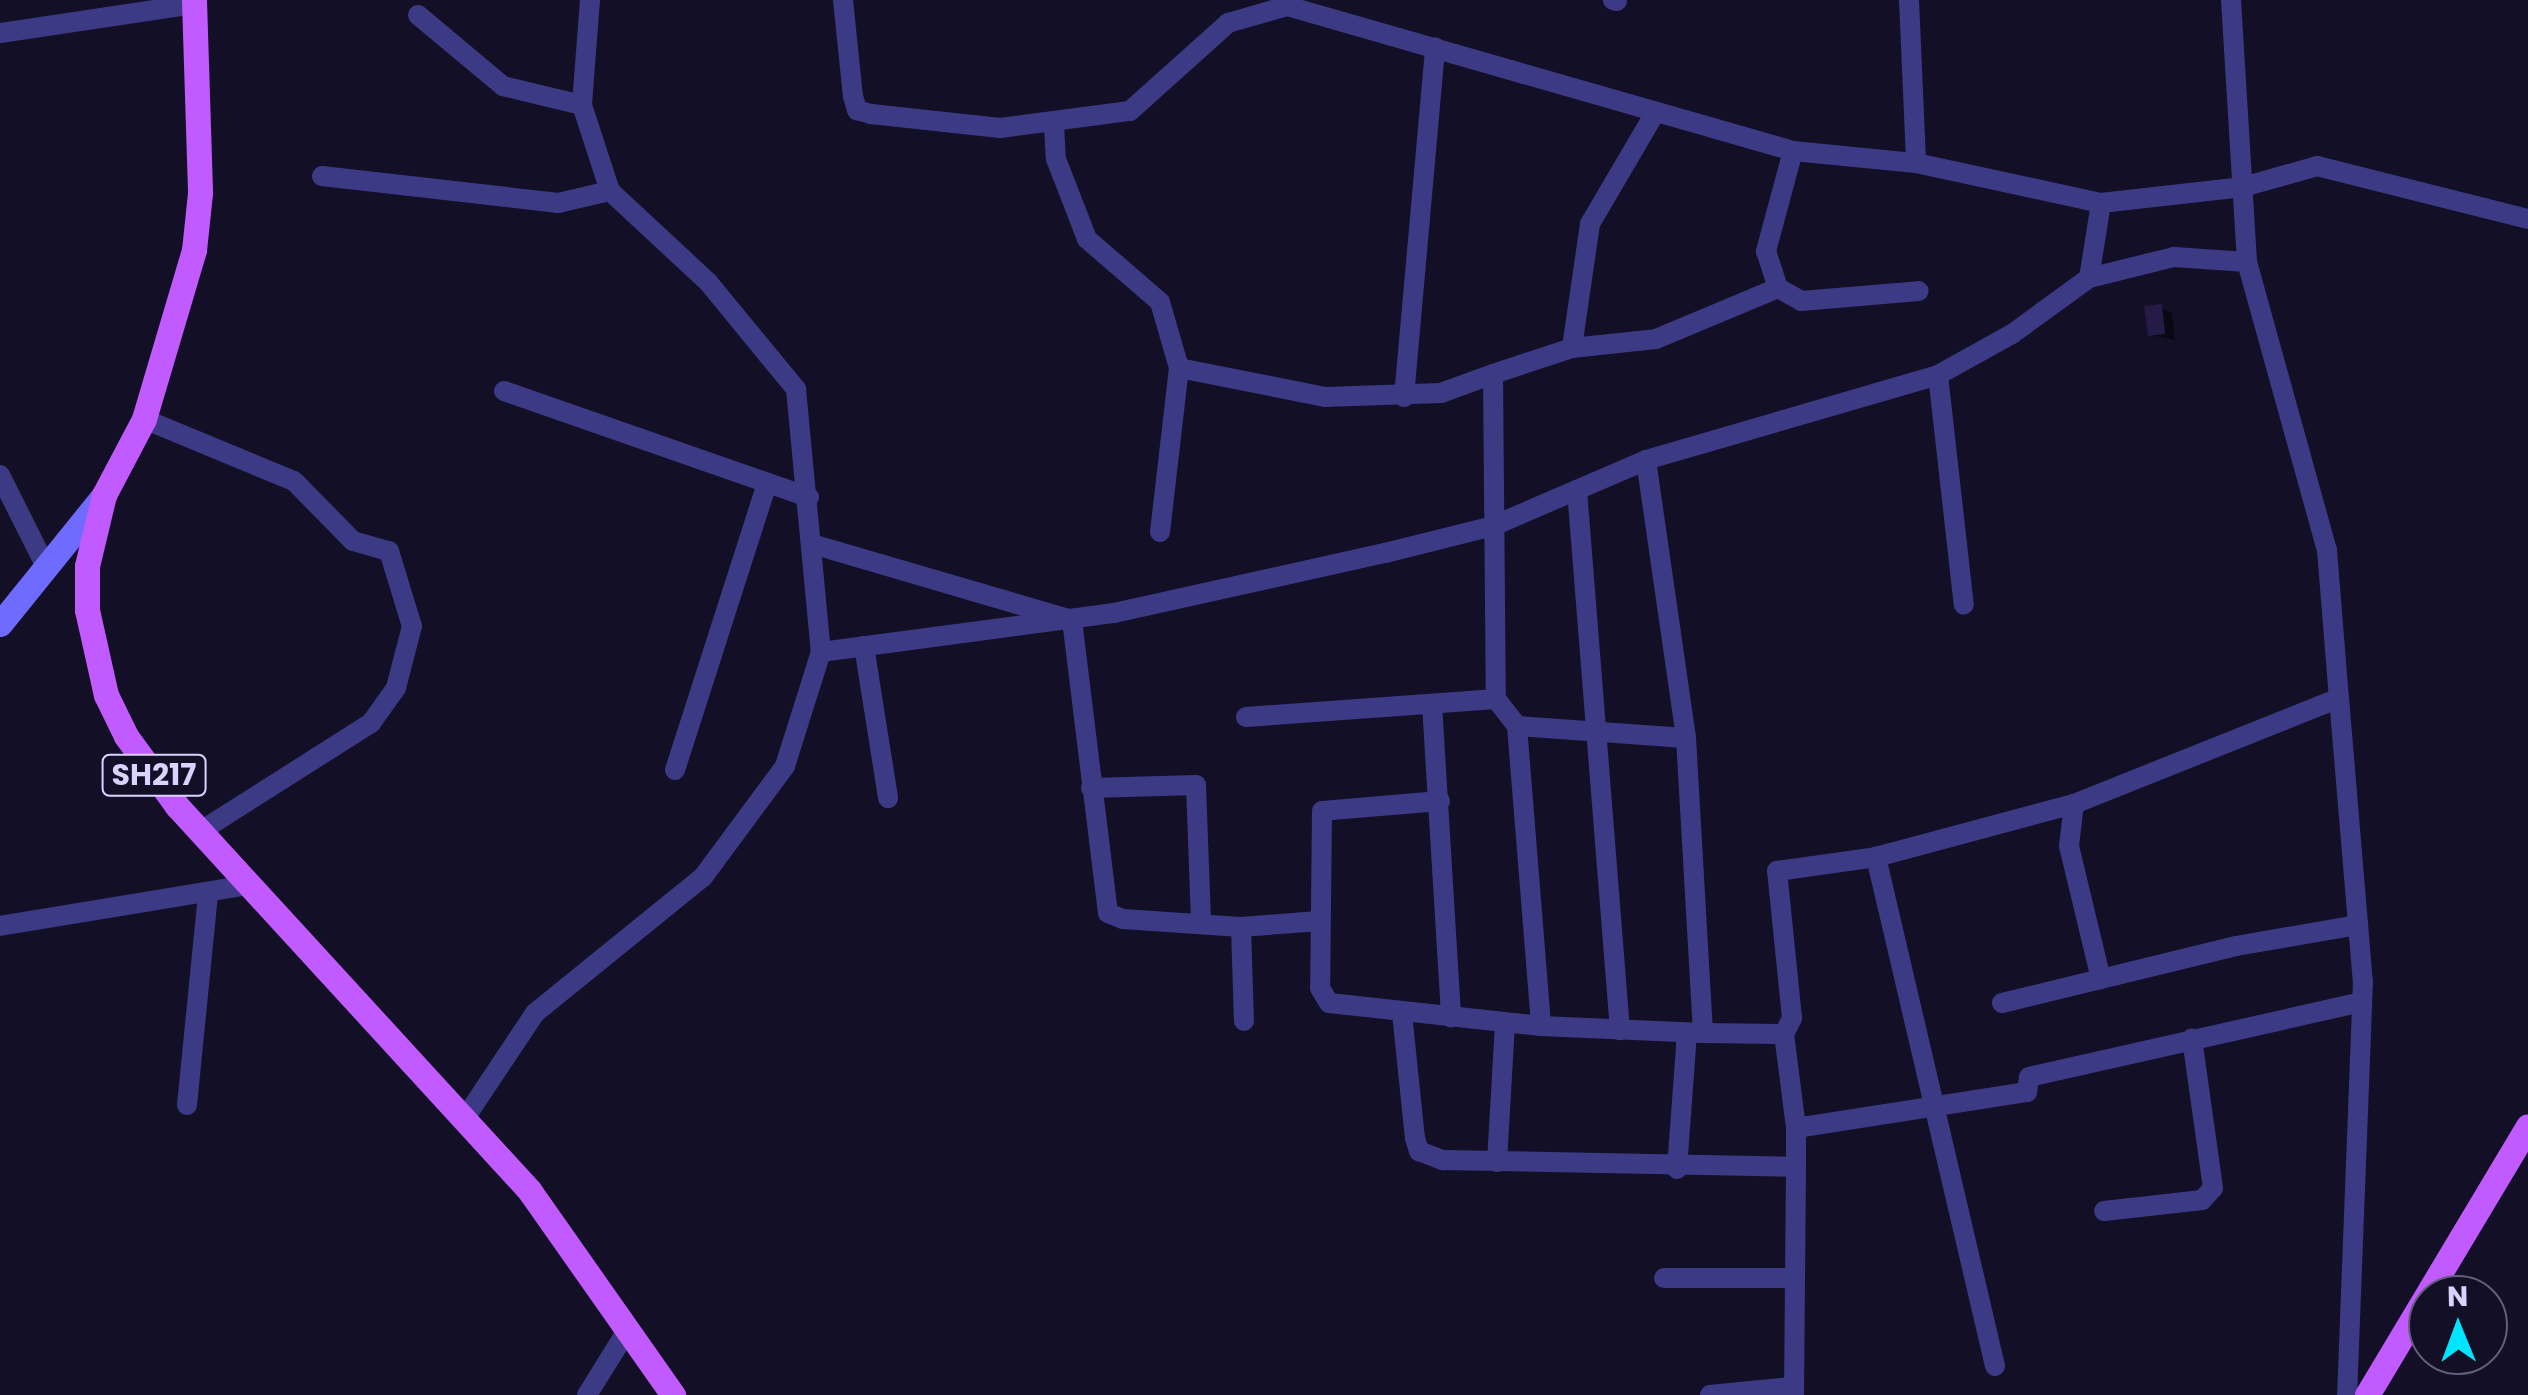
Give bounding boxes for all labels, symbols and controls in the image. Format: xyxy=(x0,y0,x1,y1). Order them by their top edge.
road number: SH217 xyxy=(102,750,206,800)
north arrow xyxy=(2408,1275,2508,1375)
text: N xyxy=(2447,1277,2468,1316)

